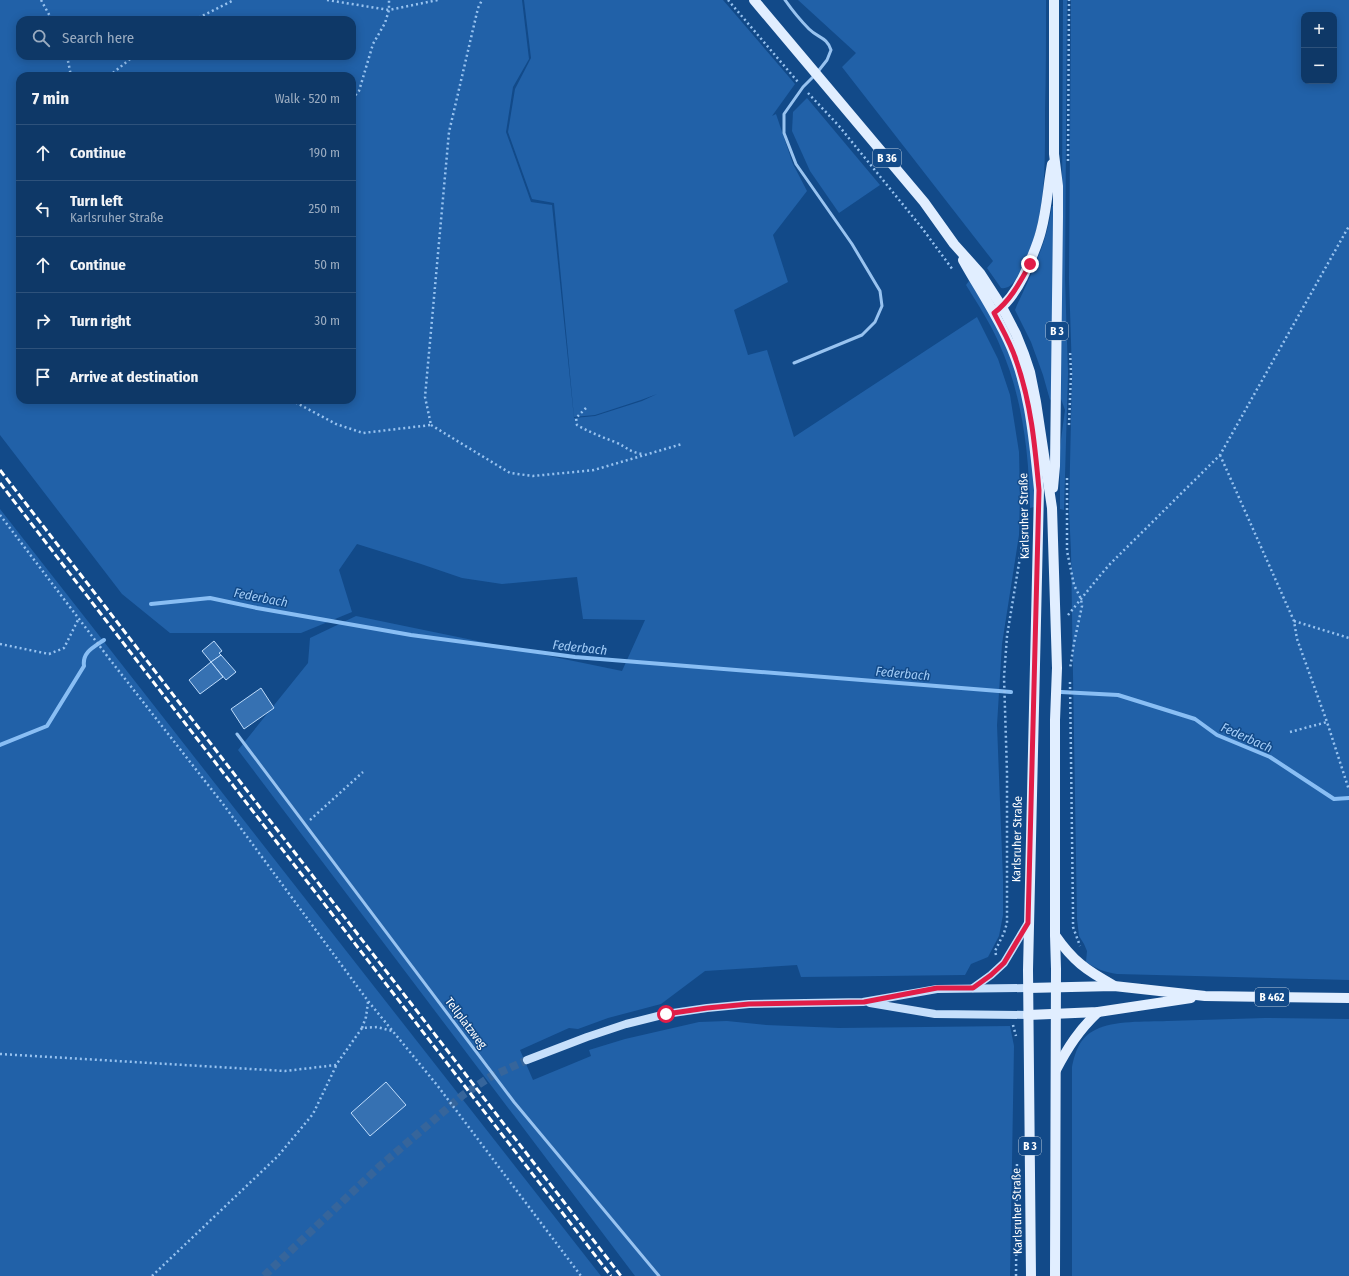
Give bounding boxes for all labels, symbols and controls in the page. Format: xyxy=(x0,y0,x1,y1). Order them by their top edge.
map controls xyxy=(1301,12,1337,84)
button: + xyxy=(1301,12,1337,48)
search box xyxy=(16,16,356,60)
icon: search xyxy=(30,27,52,49)
text: Search here xyxy=(62,29,134,47)
button: − xyxy=(1301,48,1337,84)
text: 7 min xyxy=(32,88,69,109)
text: Walk · 520 m xyxy=(275,91,340,106)
icon: ahead xyxy=(32,142,54,164)
text: Continue xyxy=(70,144,126,162)
text: 190 m xyxy=(309,145,340,160)
road number: B 36 xyxy=(873,149,901,167)
text: Turn left xyxy=(70,192,123,210)
icon: left xyxy=(32,198,54,220)
text: 250 m xyxy=(308,201,340,216)
text: Karlsruher Straße xyxy=(70,210,163,225)
icon: ahead xyxy=(32,254,54,276)
route end xyxy=(1021,255,1039,273)
text: Continue xyxy=(70,256,126,274)
text: 50 m xyxy=(314,257,340,272)
icon: right xyxy=(32,310,54,332)
text: Turn right xyxy=(70,312,131,330)
text: 30 m xyxy=(314,313,340,328)
road number: B 3 xyxy=(1046,322,1068,340)
icon: arrive xyxy=(32,366,54,388)
text: Arrive at destination xyxy=(70,368,198,386)
street label: Karlsruher Straße xyxy=(1016,473,1032,559)
water label: Federbach xyxy=(233,585,289,610)
water label: Federbach xyxy=(552,637,608,658)
water label: Federbach xyxy=(875,664,931,683)
water label: Federbach xyxy=(1219,719,1275,755)
street label: Karlsruher Straße xyxy=(1009,796,1025,882)
road number: B 462 xyxy=(1255,988,1289,1006)
street label: Tellplatzweg xyxy=(442,995,490,1052)
route start xyxy=(657,1005,675,1023)
road number: B 3 xyxy=(1019,1137,1041,1155)
street label: Karlsruher Straße xyxy=(1009,1168,1025,1254)

